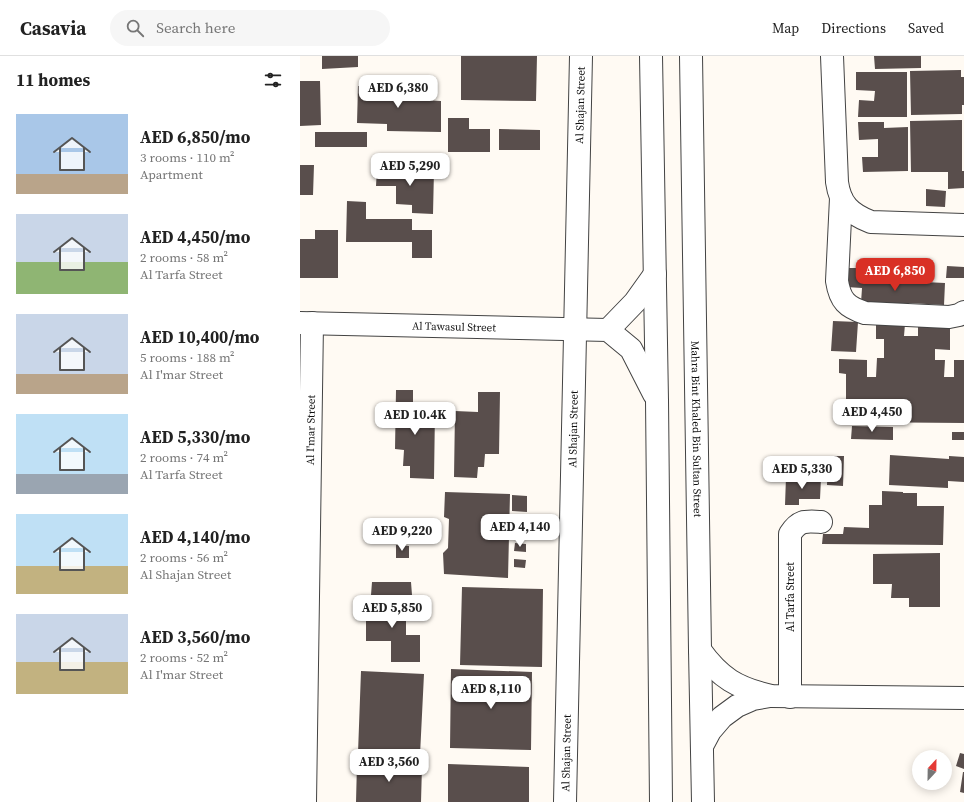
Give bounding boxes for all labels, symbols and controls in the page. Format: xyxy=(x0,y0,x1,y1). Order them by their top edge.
search box xyxy=(110,10,390,46)
text: Casavia xyxy=(20,15,86,41)
icon: search xyxy=(124,17,146,39)
text: Search here xyxy=(156,17,235,38)
text: Map xyxy=(772,18,799,38)
text: Directions xyxy=(821,18,886,38)
text: Saved xyxy=(908,18,944,38)
street label: Al Shajan Street xyxy=(572,66,589,144)
text: 11 homes xyxy=(16,68,90,92)
icon: filters xyxy=(262,69,284,91)
pin: AED 6,380 xyxy=(352,75,444,109)
text: AED 6,380 xyxy=(368,79,428,96)
text: AED 6,850/mo xyxy=(140,125,250,149)
icon: home xyxy=(48,130,96,178)
text: 3 rooms · 110 m² xyxy=(140,149,235,166)
pin: AED 5,290 xyxy=(364,153,456,187)
text: AED 5,290 xyxy=(380,157,440,174)
text: Apartment xyxy=(140,166,203,183)
text: AED 4,450/mo xyxy=(140,225,250,249)
icon: home xyxy=(48,230,96,278)
text: 2 rooms · 58 m² xyxy=(140,249,228,266)
pin: AED 6,850 xyxy=(849,258,941,292)
text: AED 6,850 xyxy=(865,262,925,279)
text: Al Tarfa Street xyxy=(140,266,223,283)
street label: Al Tawasul Street xyxy=(412,319,496,335)
text: AED 10,400/mo xyxy=(140,325,259,349)
icon: home xyxy=(48,330,96,378)
street label: Mahra Bint Khaled Bin Sultan Street xyxy=(687,341,705,518)
text: 5 rooms · 188 m² xyxy=(140,349,235,366)
text: Al I'mar Street xyxy=(140,366,223,383)
street label: Al Shajan Street xyxy=(565,390,582,468)
street label: Al I'mar Street xyxy=(303,394,319,465)
pin: AED 4,450 xyxy=(826,399,918,433)
pin: AED 10.4K xyxy=(369,402,461,436)
text: AED 4,450 xyxy=(842,403,902,420)
text: AED 10.4K xyxy=(384,406,446,423)
text: AED 5,330/mo xyxy=(140,425,250,449)
icon: home xyxy=(48,430,96,478)
text: 2 rooms · 74 m² xyxy=(140,449,228,466)
pin: AED 5,330 xyxy=(756,456,848,490)
text: AED 5,330 xyxy=(772,460,832,477)
text: Al Tarfa Street xyxy=(140,466,223,483)
pin: AED 4,140 xyxy=(474,514,566,548)
pin: AED 9,220 xyxy=(356,518,448,552)
text: AED 4,140 xyxy=(490,518,550,535)
text: AED 9,220 xyxy=(372,522,432,539)
text: AED 4,140/mo xyxy=(140,525,250,549)
icon: home xyxy=(48,530,96,578)
text: 2 rooms · 56 m² xyxy=(140,549,228,566)
street label: Al Tarfa Street xyxy=(783,562,798,632)
text: Al Shajan Street xyxy=(140,566,231,583)
pin: AED 5,850 xyxy=(346,595,438,629)
text: AED 5,850 xyxy=(362,599,422,616)
text: AED 3,560/mo xyxy=(140,625,250,649)
icon: home xyxy=(48,630,96,678)
text: 2 rooms · 52 m² xyxy=(140,649,228,666)
text: Al I'mar Street xyxy=(140,666,223,683)
pin: AED 8,110 xyxy=(445,676,537,710)
text: AED 8,110 xyxy=(461,680,521,697)
street label: Al Shajan Street xyxy=(558,714,575,792)
pin: AED 3,560 xyxy=(343,749,435,783)
north arrow xyxy=(912,750,952,790)
map controls xyxy=(912,750,952,790)
text: AED 3,560 xyxy=(359,753,419,770)

